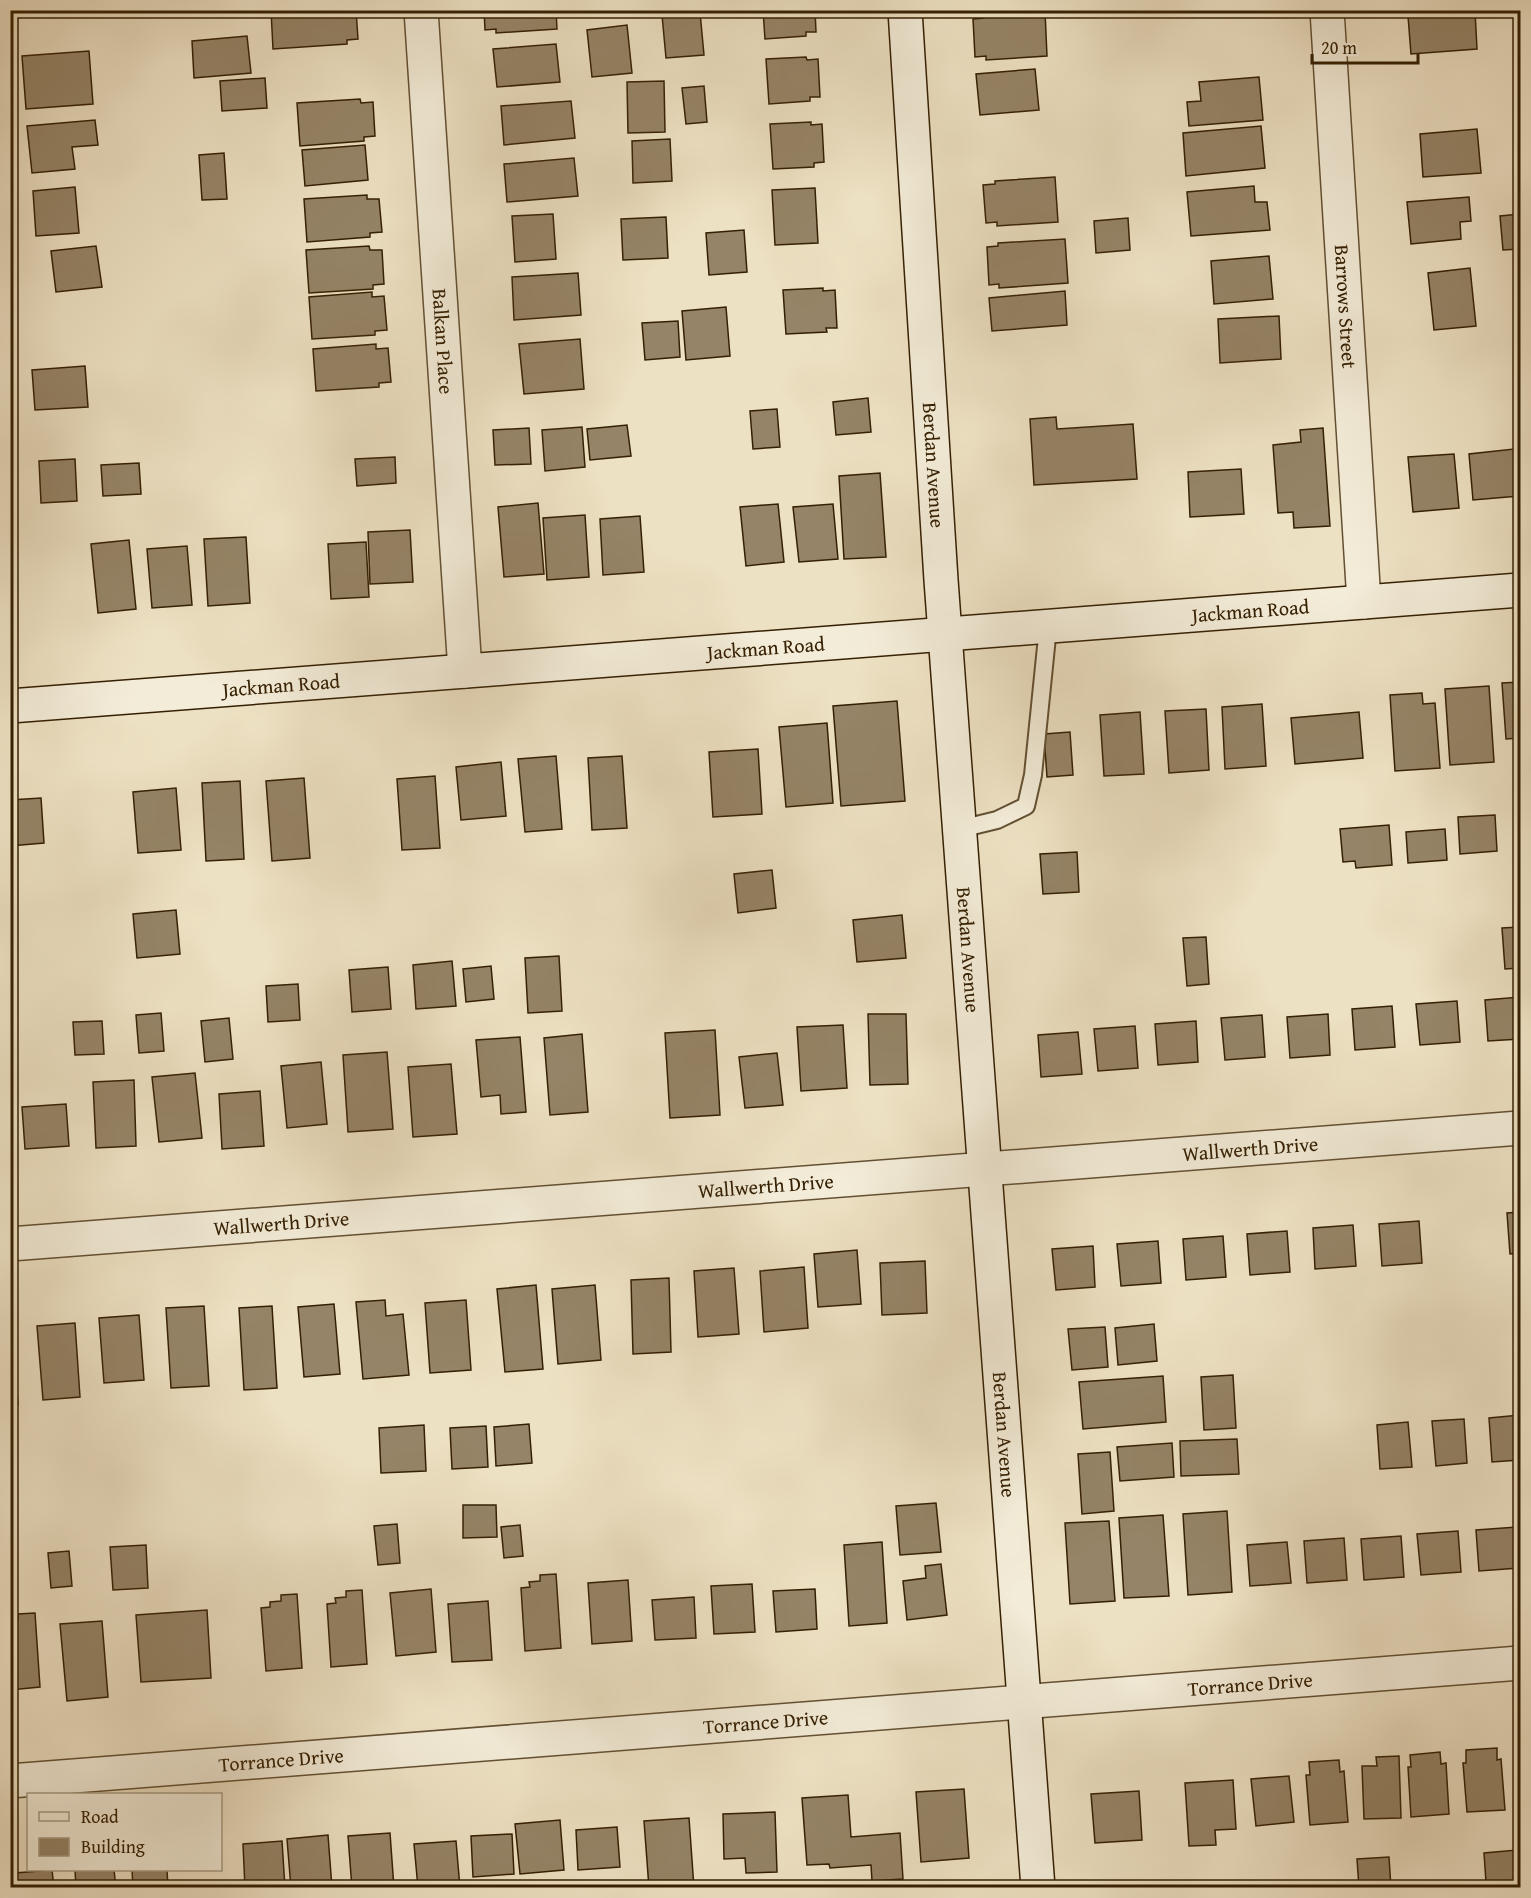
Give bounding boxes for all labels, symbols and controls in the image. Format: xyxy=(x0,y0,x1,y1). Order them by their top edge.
scale bar xyxy=(1312,27,1418,65)
text: 20 m xyxy=(1321,34,1357,61)
street label: Barrows Street xyxy=(1328,244,1364,369)
street label: Balkan Place xyxy=(426,287,462,395)
street label: Berdan Avenue xyxy=(916,401,953,529)
street label: Jackman Road xyxy=(1187,591,1310,629)
street label: Jackman Road xyxy=(703,628,826,667)
street label: Jackman Road xyxy=(218,666,341,704)
street label: Berdan Avenue xyxy=(950,886,988,1014)
street label: Wallwerth Drive xyxy=(1181,1129,1319,1168)
street label: Wallwerth Drive xyxy=(697,1166,835,1205)
street label: Wallwerth Drive xyxy=(212,1203,350,1242)
street label: Berdan Avenue xyxy=(986,1371,1024,1498)
street label: Torrance Drive xyxy=(1187,1664,1314,1703)
street label: Torrance Drive xyxy=(702,1702,829,1741)
street label: Torrance Drive xyxy=(218,1740,345,1779)
legend xyxy=(27,1793,222,1871)
text: Road xyxy=(81,1803,119,1830)
text: Building xyxy=(81,1833,145,1860)

